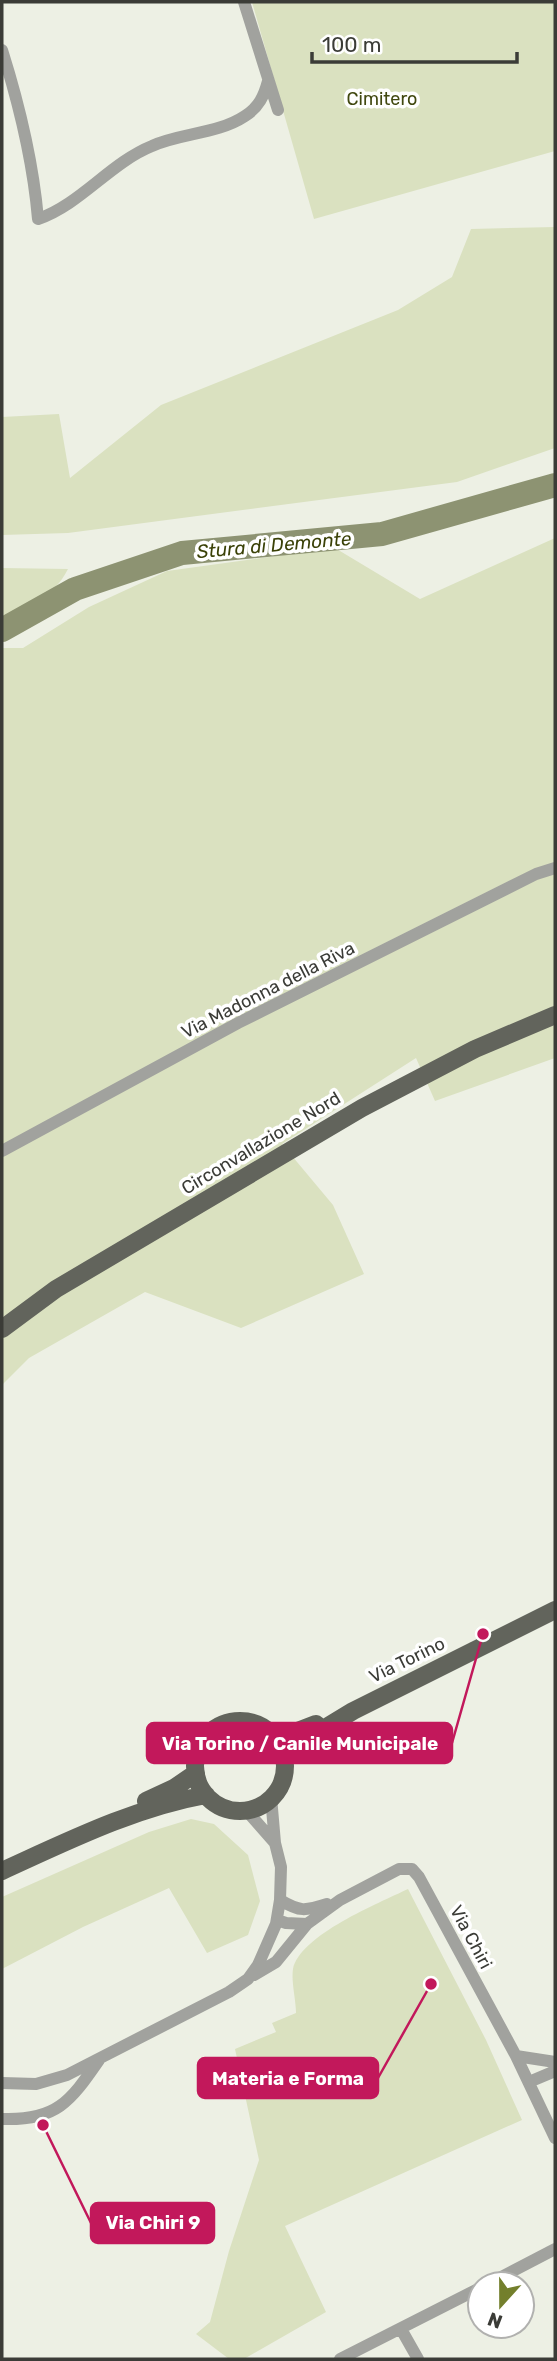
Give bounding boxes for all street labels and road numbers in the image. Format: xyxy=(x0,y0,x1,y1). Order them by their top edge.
street label: Via Madonna della Riva xyxy=(178,937,358,1043)
street label: Circonvallazione Nord xyxy=(177,1087,345,1199)
street label: Via Torino xyxy=(366,1632,448,1688)
street label: Via Chiri xyxy=(445,1901,497,1973)

